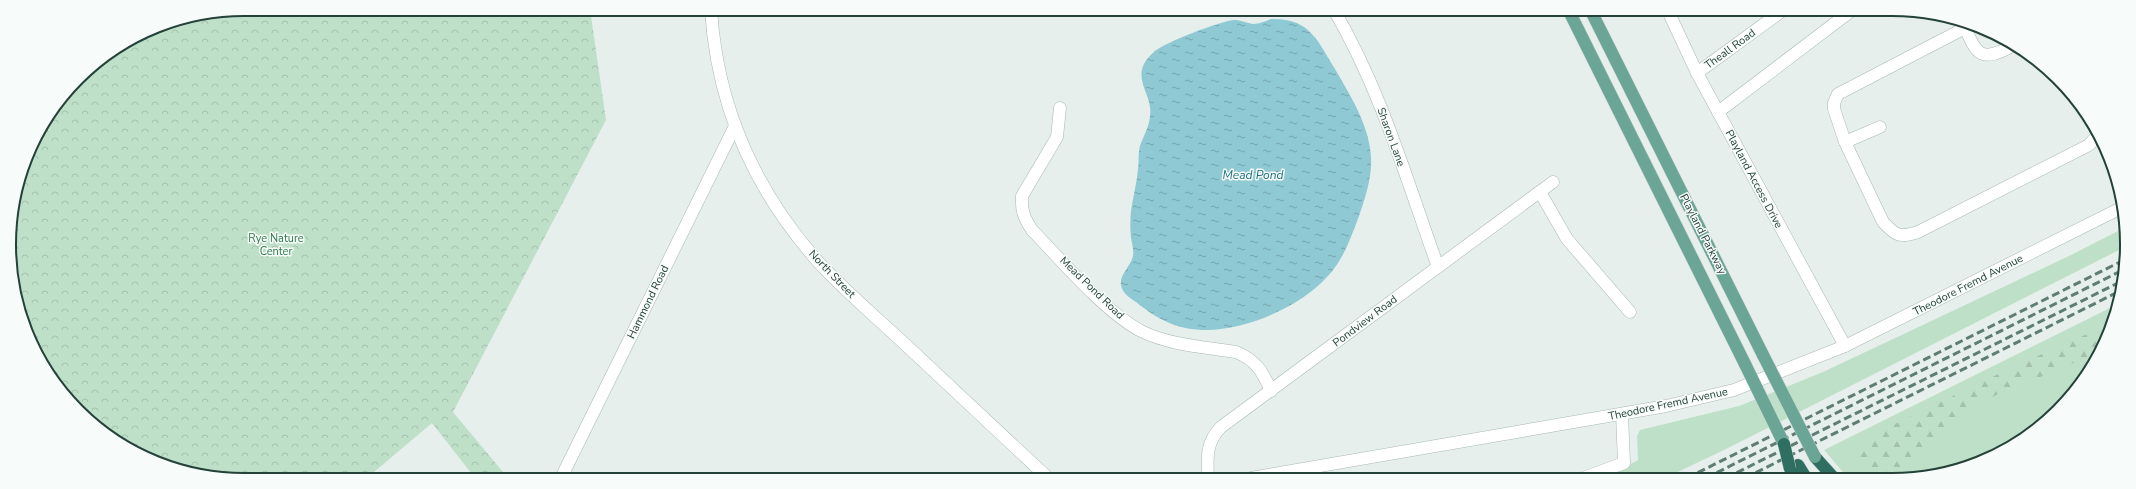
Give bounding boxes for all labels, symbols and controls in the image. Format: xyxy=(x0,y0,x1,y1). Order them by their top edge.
street label: Theall Road xyxy=(1702,25,1758,73)
street label: Sharon Lane xyxy=(1373,105,1409,169)
street label: Playland Access Drive xyxy=(1722,127,1786,231)
water label: Mead Pond xyxy=(1223,167,1283,183)
street label: Playland Parkway xyxy=(1676,191,1730,277)
park label: Rye Nature Center xyxy=(248,231,304,259)
street label: North Street xyxy=(805,247,859,301)
street label: Theodore Fremd Avenue xyxy=(1910,251,2026,319)
street label: Mead Pond Road xyxy=(1056,253,1128,323)
street label: Hammond Road xyxy=(624,263,672,341)
street label: Pondview Road xyxy=(1330,292,1400,350)
street label: Theodore Fremd Avenue xyxy=(1607,384,1729,424)

